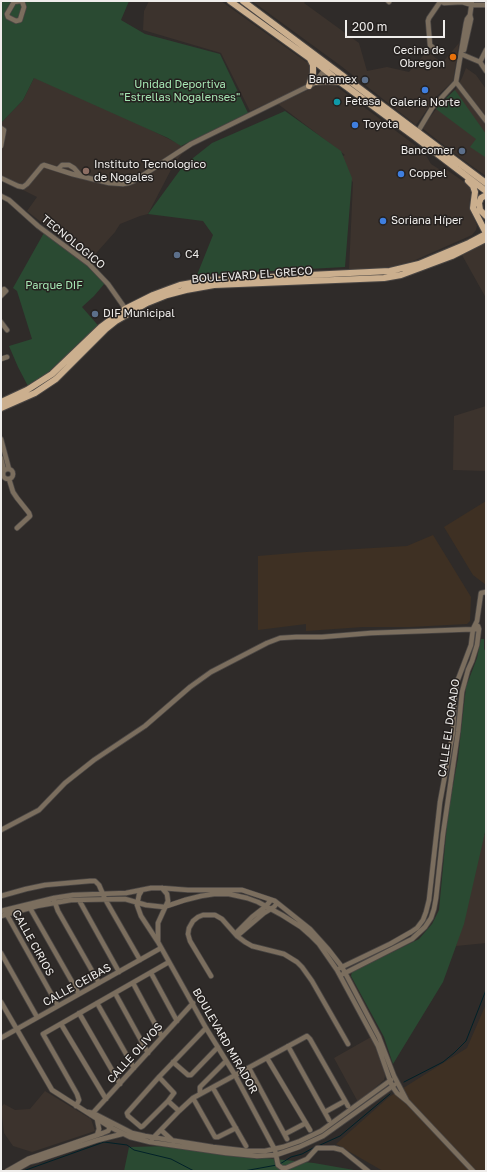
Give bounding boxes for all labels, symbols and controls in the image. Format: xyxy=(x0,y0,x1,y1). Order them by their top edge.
scale bar xyxy=(347,12,447,38)
text: 200 m xyxy=(352,19,387,34)
place label: Cecina de Obregon xyxy=(393,44,445,70)
marker: Cecina de Obregon xyxy=(448,52,458,62)
place label: Banamex xyxy=(308,73,357,87)
marker: Banamex xyxy=(360,75,370,85)
park label: Unidad Deportiva "Estrellas Nogalenses" xyxy=(120,78,240,104)
marker: Galeria Norte xyxy=(420,85,430,95)
place label: Fetasa xyxy=(345,95,380,109)
place label: Galeria Norte xyxy=(390,96,460,110)
marker: Fetasa xyxy=(332,97,342,107)
place label: Toyota xyxy=(363,118,398,132)
marker: Toyota xyxy=(350,120,360,130)
place label: Bancomer xyxy=(401,144,454,158)
marker: Bancomer xyxy=(457,146,467,156)
place label: Instituto Tecnologico de Nogales xyxy=(94,158,206,184)
marker: Instituto Tecnologico de Nogales xyxy=(81,166,91,176)
place label: Coppel xyxy=(409,167,447,181)
marker: Coppel xyxy=(396,169,406,179)
street label: TECNOLOGICO xyxy=(38,212,108,272)
place label: Soriana Híper xyxy=(391,214,463,228)
marker: Soriana Híper xyxy=(378,216,388,226)
place label: C4 xyxy=(185,248,199,262)
marker: C4 xyxy=(172,250,182,260)
street label: BOULEVARD EL GRECO xyxy=(191,264,313,286)
park label: Parque DIF xyxy=(25,279,83,293)
place label: DIF Municipal xyxy=(103,307,175,321)
marker: DIF Municipal xyxy=(90,309,100,319)
street label: CALLE EL DORADO xyxy=(436,678,462,778)
street label: CALLE CIRIOS xyxy=(9,908,57,978)
street label: CALLE CEIBAS xyxy=(41,961,113,1009)
street label: BOULEVARD MIRADOR xyxy=(189,986,261,1096)
street label: CALLE OLIVOS xyxy=(104,1020,166,1086)

